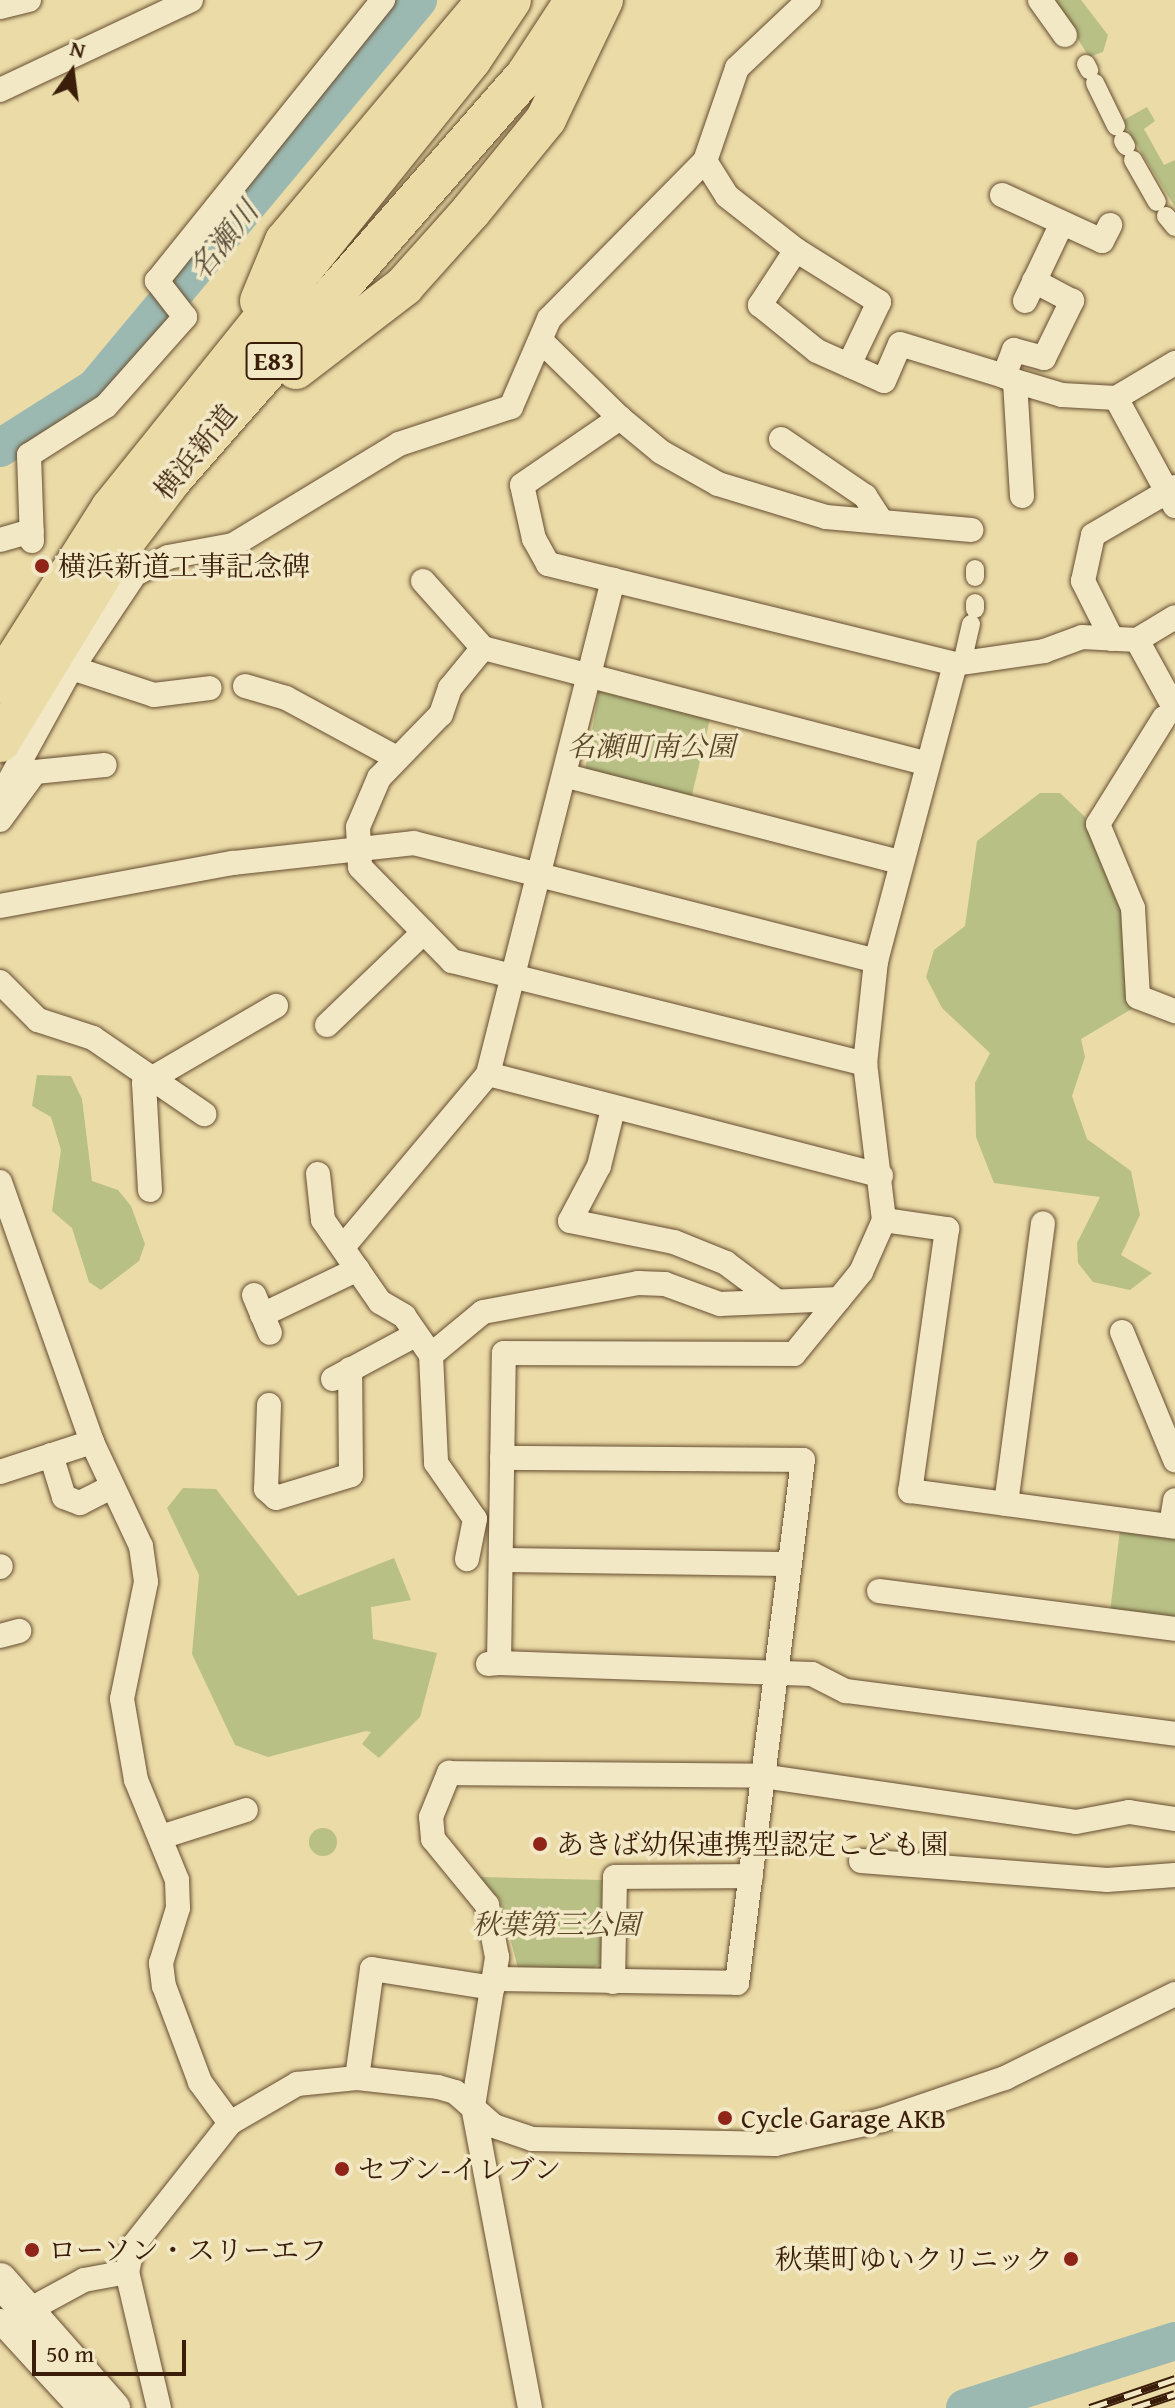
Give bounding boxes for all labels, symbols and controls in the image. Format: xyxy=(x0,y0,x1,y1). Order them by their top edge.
text: N xyxy=(67,31,89,66)
north arrow xyxy=(32,32,112,112)
water label: 名瀬川 xyxy=(181,194,265,286)
road number: E83 xyxy=(244,339,304,383)
street label: 横浜新道 xyxy=(147,398,243,506)
place label: 横浜新道工事記念碑 xyxy=(58,549,310,583)
marker: 横浜新道工事記念碑 xyxy=(33,557,51,575)
park label: 名瀬町南公園 xyxy=(567,729,735,763)
place label: あきば幼保連携型認定こども園 xyxy=(556,1827,948,1861)
marker: あきば幼保連携型認定こども園 xyxy=(531,1835,549,1853)
park label: 秋葉第三公園 xyxy=(472,1907,640,1941)
place label: Cycle Garage AKB xyxy=(741,2101,946,2135)
marker: Cycle Garage AKB xyxy=(716,2109,734,2127)
place label: セブン-イレブン xyxy=(358,2152,564,2186)
marker: セブン-イレブン xyxy=(333,2160,351,2178)
place label: ローソン・スリーエフ xyxy=(48,2233,328,2267)
marker: ローソン・スリーエフ xyxy=(23,2241,41,2259)
place label: 秋葉町ゆいクリニック xyxy=(773,2242,1053,2276)
marker: 秋葉町ゆいクリニック xyxy=(1060,2248,1082,2270)
scale bar xyxy=(36,2324,190,2374)
text: 50 m xyxy=(46,2336,94,2371)

